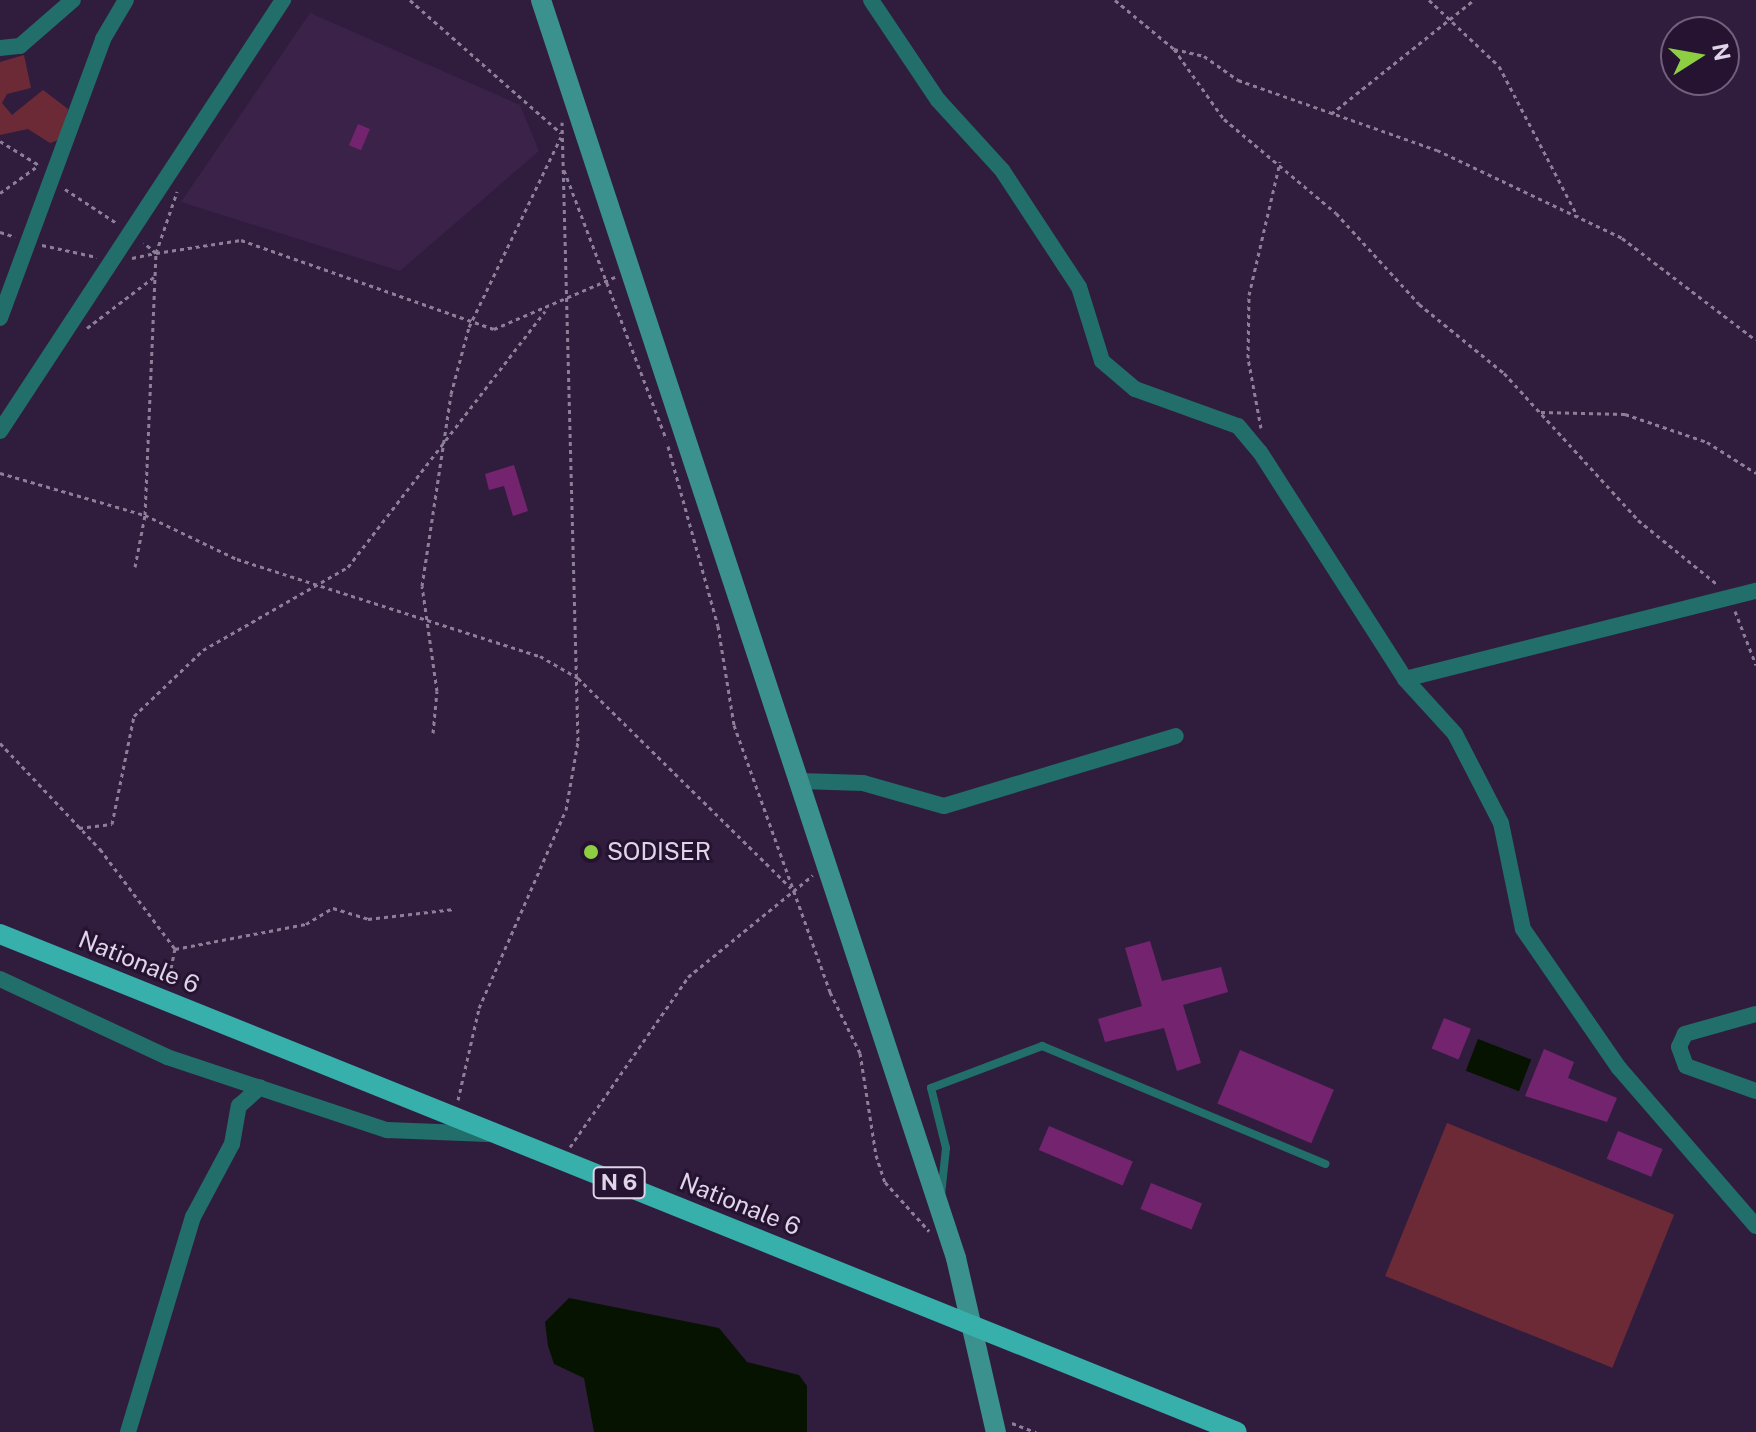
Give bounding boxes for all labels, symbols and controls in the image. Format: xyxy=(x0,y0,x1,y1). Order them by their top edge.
north arrow xyxy=(1660,16,1740,96)
text: N xyxy=(1707,41,1736,63)
place label: SODISER xyxy=(607,838,711,866)
marker: SODISER xyxy=(582,843,600,861)
street label: Nationale 6 xyxy=(74,925,204,999)
road number: N 6 xyxy=(591,1165,647,1201)
street label: Nationale 6 xyxy=(675,1167,805,1241)

